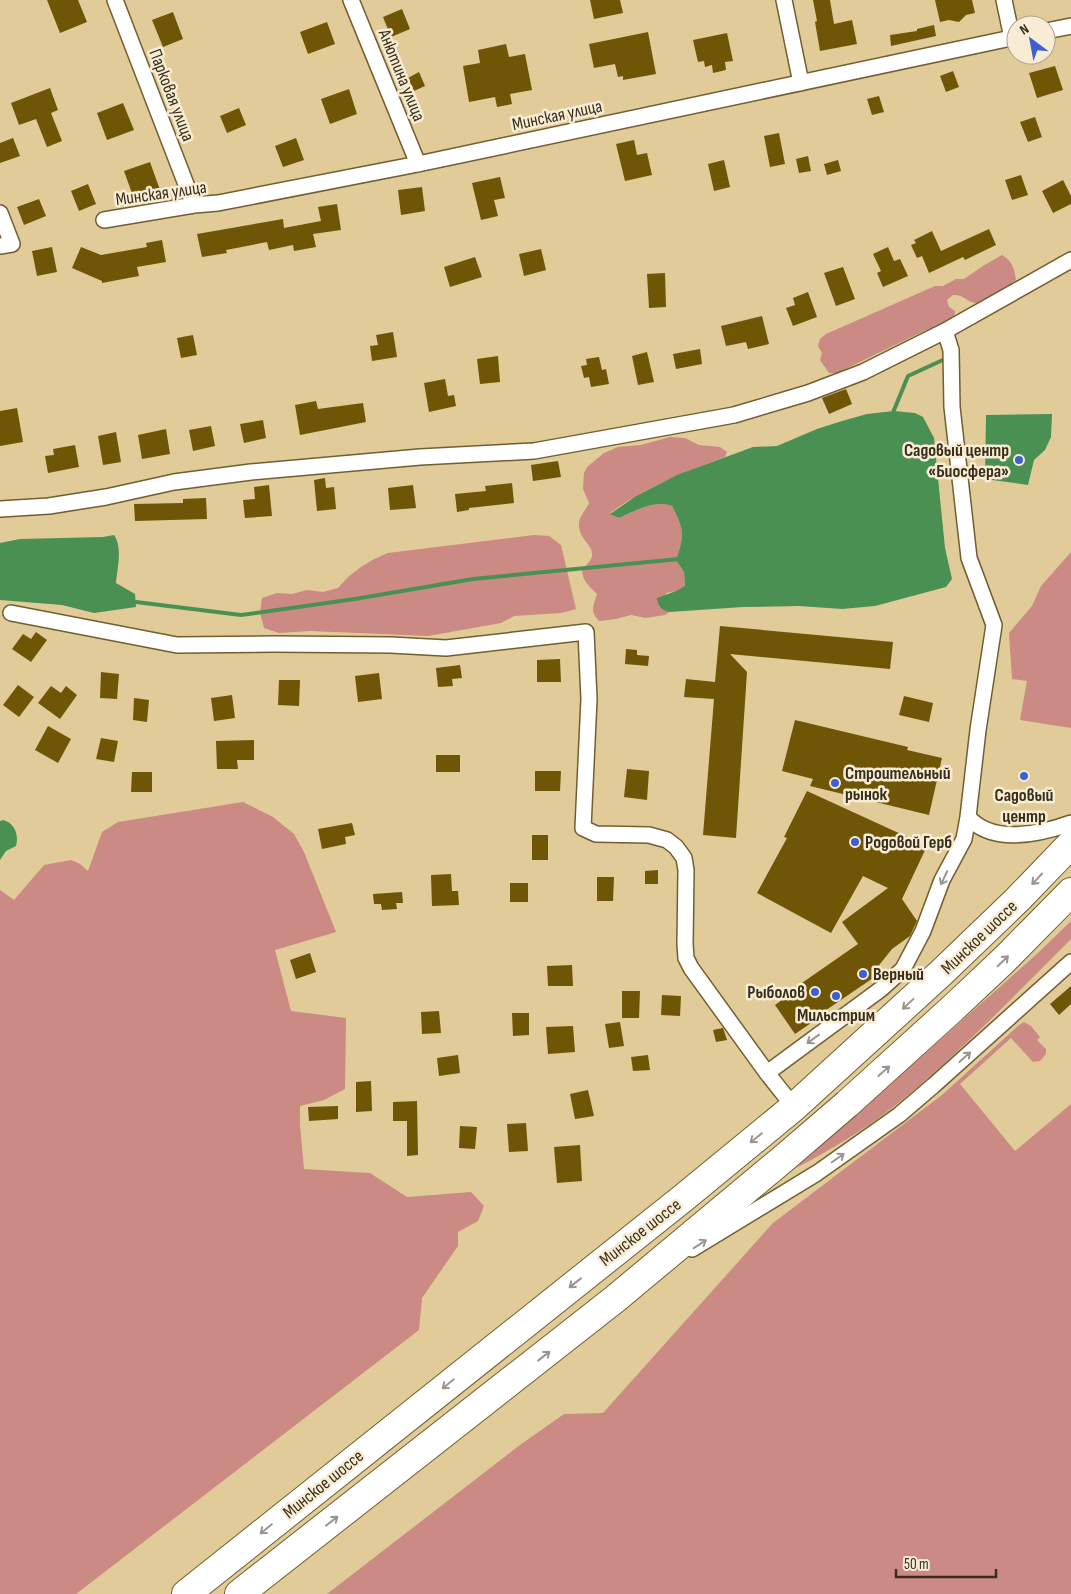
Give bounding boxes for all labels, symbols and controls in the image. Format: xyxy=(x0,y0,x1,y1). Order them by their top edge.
north arrow xyxy=(1006,15,1056,65)
text: N xyxy=(1017,20,1032,39)
street label: Анютина улица xyxy=(373,25,430,124)
street label: Парковая улица xyxy=(144,46,199,144)
street label: Минская улица xyxy=(510,96,604,135)
street label: Минская улица xyxy=(114,177,208,210)
place label: Садовый центр «Биосфера» xyxy=(904,440,1009,482)
marker: Садовый центр «Биосфера» xyxy=(1013,454,1025,466)
place label: Строительный рынок xyxy=(845,763,951,805)
marker: Садовый центр xyxy=(1018,770,1030,782)
marker: Строительный рынок xyxy=(829,777,841,789)
place label: Садовый центр xyxy=(995,785,1054,827)
place label: Родовой Герб xyxy=(865,832,952,853)
marker: Родовой Герб xyxy=(849,836,861,848)
one-way arrow xyxy=(938,870,948,885)
one-way arrow xyxy=(1031,873,1043,886)
street label: Минское шоссе xyxy=(937,896,1022,979)
one-way arrow xyxy=(997,955,1009,967)
place label: Верный xyxy=(873,964,924,985)
marker: Верный xyxy=(857,968,869,980)
place label: Рыболов xyxy=(747,982,805,1003)
marker: Рыболов xyxy=(809,986,821,998)
marker: Мильстрим xyxy=(830,990,842,1002)
one-way arrow xyxy=(901,998,914,1010)
place label: Мильстрим xyxy=(797,1005,875,1026)
one-way arrow xyxy=(807,1034,820,1045)
one-way arrow xyxy=(959,1051,972,1063)
one-way arrow xyxy=(877,1065,890,1077)
one-way arrow xyxy=(750,1132,763,1143)
one-way arrow xyxy=(831,1153,845,1163)
street label: Минское шоссе xyxy=(595,1194,685,1271)
one-way arrow xyxy=(693,1239,707,1249)
one-way arrow xyxy=(569,1278,582,1289)
one-way arrow xyxy=(537,1350,550,1361)
one-way arrow xyxy=(442,1379,455,1390)
street label: Минское шоссе xyxy=(279,1446,368,1523)
one-way arrow xyxy=(326,1516,339,1527)
one-way arrow xyxy=(260,1524,273,1535)
scale bar xyxy=(896,1546,996,1578)
text: 50 m xyxy=(904,1555,929,1574)

